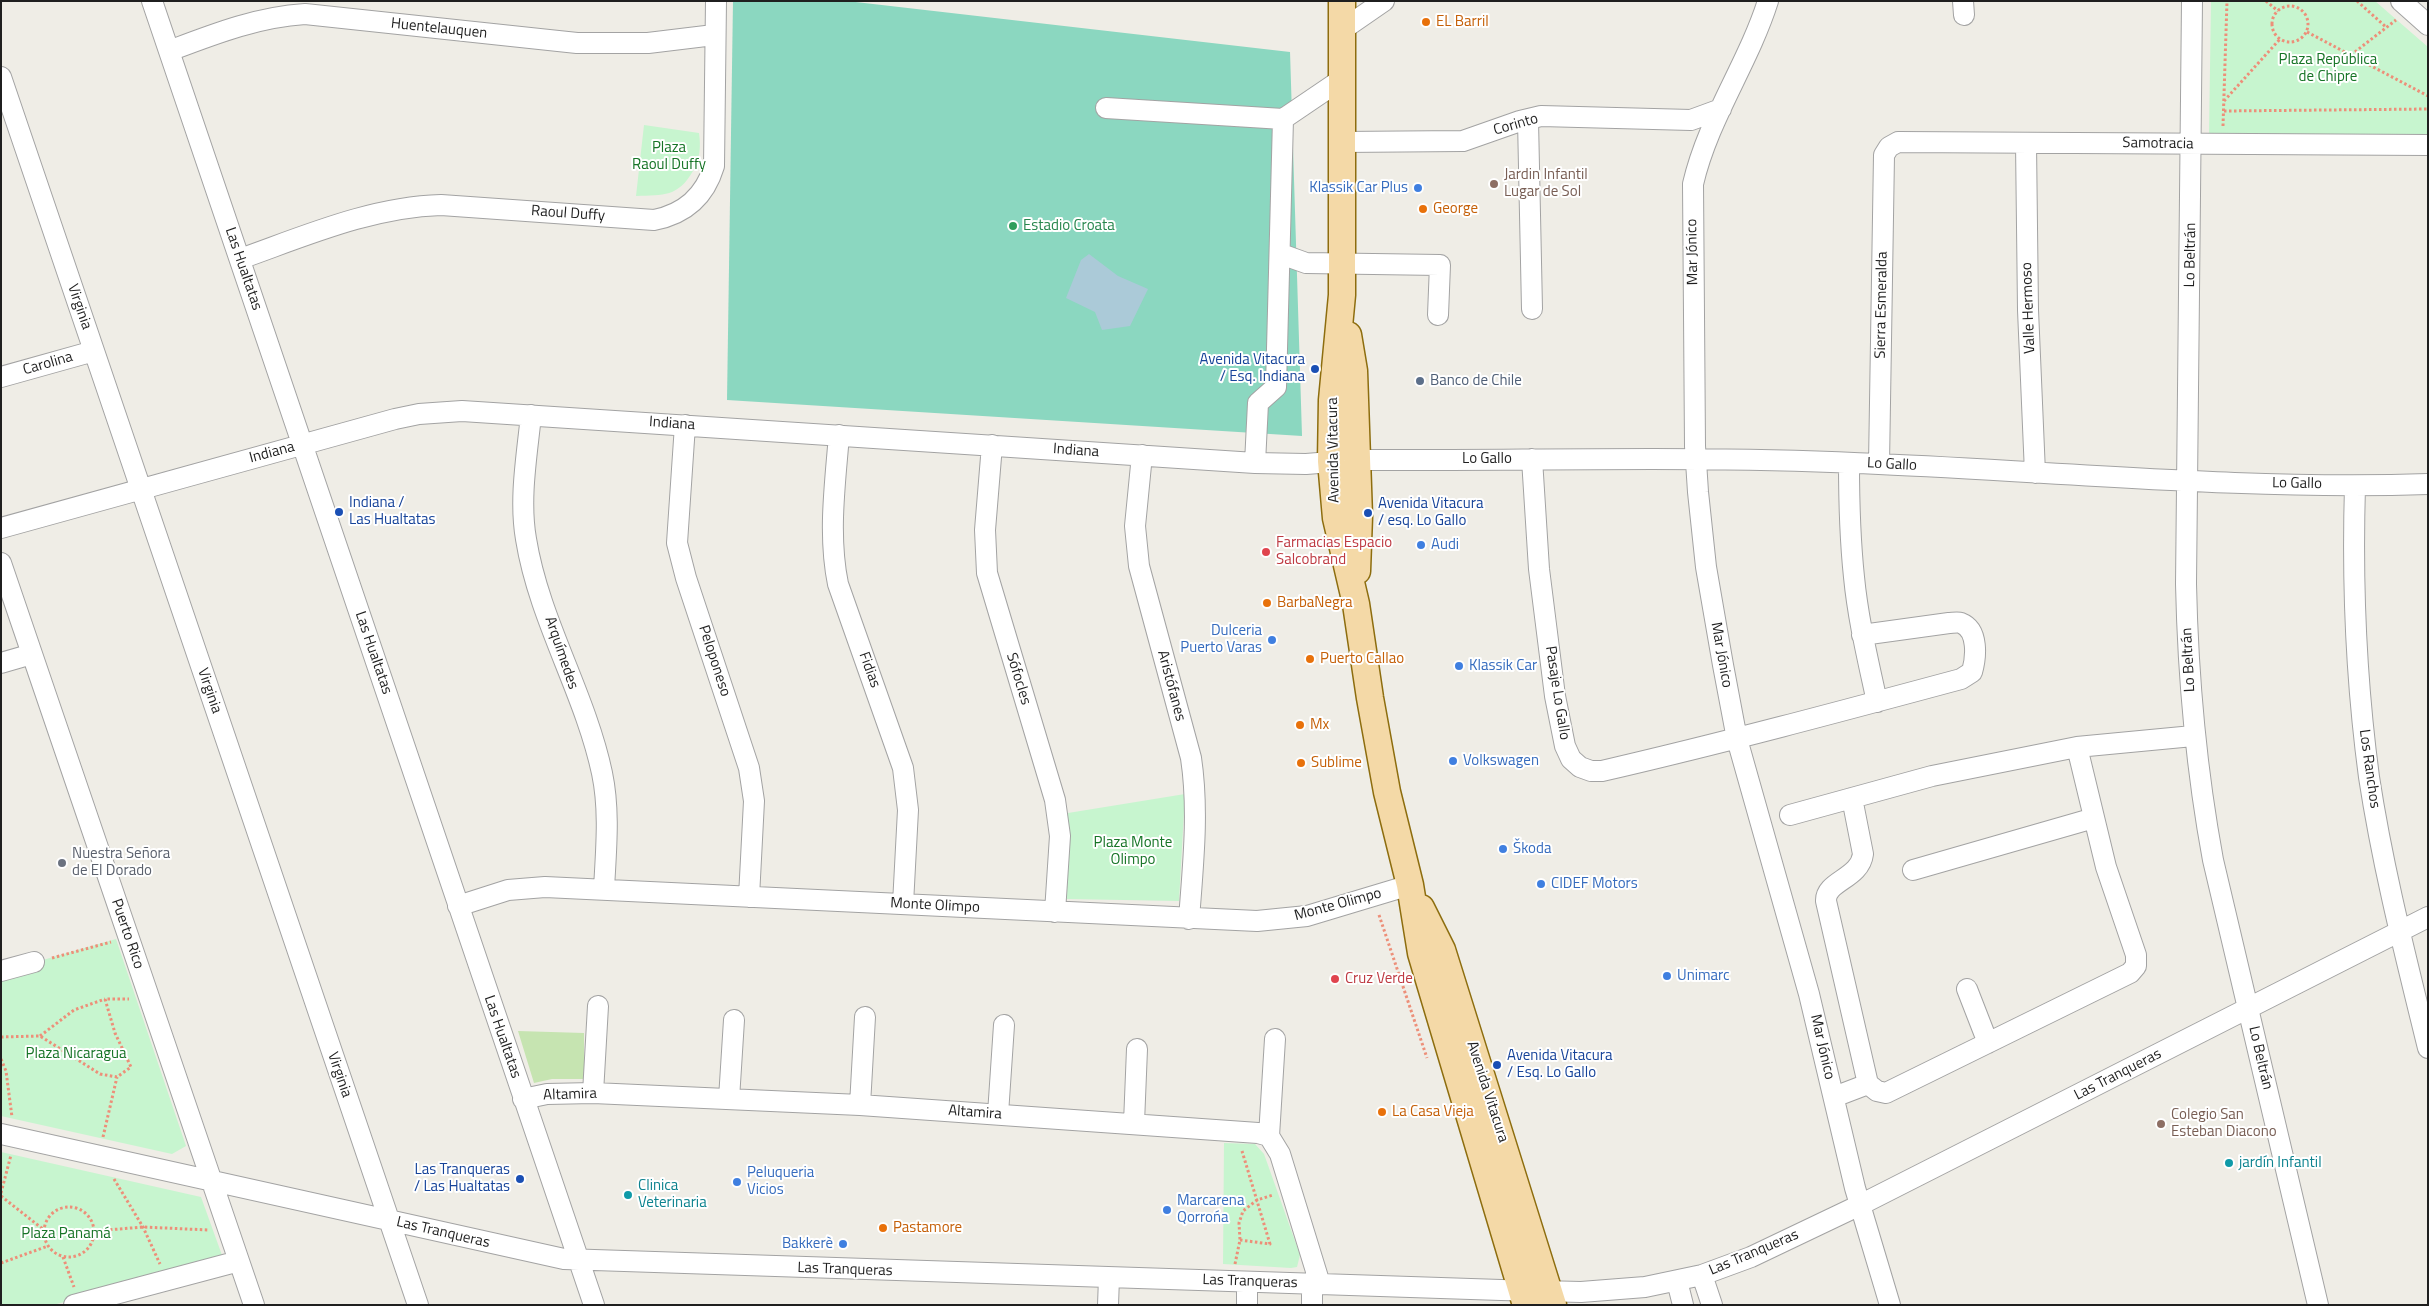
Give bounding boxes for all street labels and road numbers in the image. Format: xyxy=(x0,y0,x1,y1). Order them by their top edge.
street label: Huentelauquen xyxy=(390,15,488,43)
street label: Corinto xyxy=(1492,110,1540,140)
street label: Samotracia xyxy=(2122,134,2194,154)
street label: Raoul Duffy xyxy=(530,202,606,226)
street label: Mar Jónico xyxy=(1683,219,1703,285)
street label: Lo Beltrán xyxy=(2181,223,2201,287)
street label: Las Hualtatas xyxy=(220,225,266,313)
street label: Sierra Esmeralda xyxy=(1872,251,1892,359)
street label: Valle Hermoso xyxy=(2018,262,2040,354)
street label: Virginia xyxy=(63,282,95,332)
street label: Carolina xyxy=(21,348,75,380)
street label: Avenida Vitacura xyxy=(1324,397,1344,503)
street label: Indiana xyxy=(648,413,696,435)
street label: Indiana xyxy=(247,438,297,468)
street label: Indiana xyxy=(1052,440,1100,462)
street label: Lo Gallo xyxy=(1462,450,1512,468)
street label: Lo Gallo xyxy=(1867,455,1917,475)
street label: Lo Gallo xyxy=(2272,475,2322,493)
street label: Las Hualtatas xyxy=(350,609,396,697)
street label: Arquímedes xyxy=(540,614,582,692)
street label: Mar Jónico xyxy=(1706,621,1736,689)
street label: Peloponeso xyxy=(694,623,734,699)
street label: Lo Beltrán xyxy=(2178,627,2200,693)
street label: Pasaje Lo Gallo xyxy=(1541,645,1573,741)
street label: Aristófanes xyxy=(1153,649,1189,723)
street label: Fidias xyxy=(854,650,884,690)
street label: Sófocles xyxy=(1002,651,1034,707)
street label: Virginia xyxy=(193,666,225,716)
street label: Los Ranchos xyxy=(2355,728,2383,810)
street label: Monte Olimpo xyxy=(1292,885,1384,925)
street label: Monte Olimpo xyxy=(890,895,980,917)
street label: Puerto Rico xyxy=(107,897,147,971)
street label: Las Hualtatas xyxy=(479,993,525,1081)
street label: Mar Jónico xyxy=(1806,1013,1838,1081)
street label: Lo Beltrán xyxy=(2244,1024,2276,1092)
street label: Avenida Vitacura xyxy=(1462,1039,1512,1145)
street label: Las Tranqueras xyxy=(2071,1045,2165,1105)
street label: Virginia xyxy=(323,1050,355,1100)
street label: Altamira xyxy=(543,1085,597,1105)
street label: Altamira xyxy=(948,1102,1002,1124)
street label: Las Tranqueras xyxy=(394,1213,492,1253)
street label: Las Tranqueras xyxy=(1707,1226,1801,1280)
street label: Las Tranqueras xyxy=(797,1259,893,1281)
street label: Las Tranqueras xyxy=(1202,1271,1298,1293)

